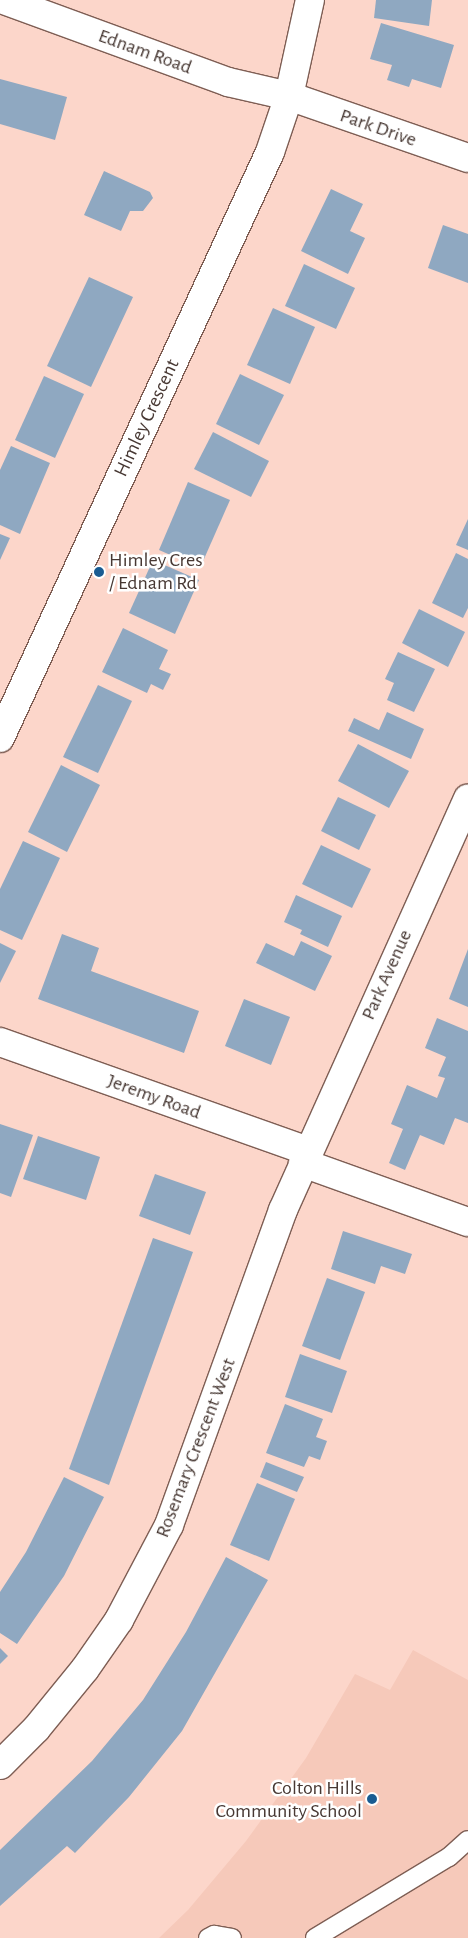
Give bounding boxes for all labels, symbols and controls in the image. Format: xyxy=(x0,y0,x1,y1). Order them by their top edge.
street label: Ednam Road xyxy=(95,24,195,80)
street label: Park Drive xyxy=(337,104,419,152)
street label: Himley Crescent xyxy=(109,355,185,481)
place label: Himley Cres / Ednam Rd xyxy=(109,548,203,595)
marker: Himley Cres / Ednam Rd xyxy=(93,566,105,578)
street label: Park Avenue xyxy=(356,926,418,1024)
street label: Jeremy Road xyxy=(104,1069,204,1125)
street label: Rosemary Crescent West xyxy=(151,1355,241,1541)
place label: Colton Hills Community School xyxy=(215,1776,362,1823)
marker: Colton Hills Community School xyxy=(366,1793,378,1805)

